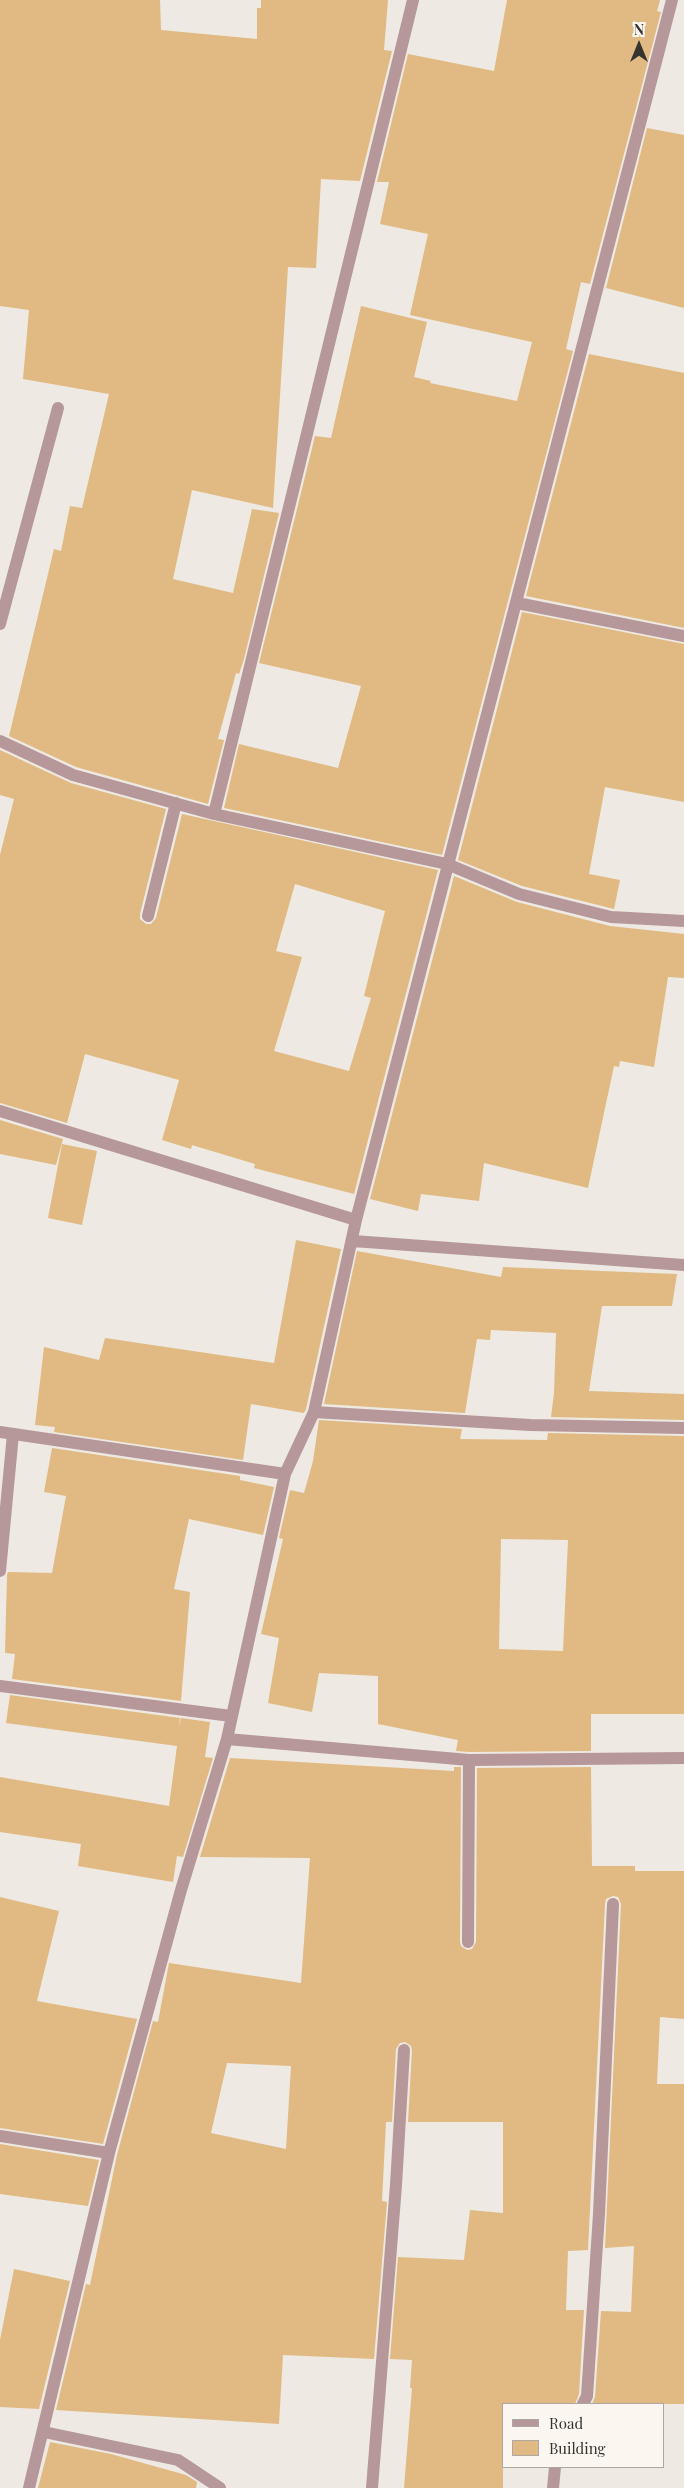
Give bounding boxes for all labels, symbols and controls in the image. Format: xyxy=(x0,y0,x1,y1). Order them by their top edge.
north arrow xyxy=(614,20,664,70)
text: N xyxy=(634,20,644,39)
legend xyxy=(502,2403,664,2468)
text: Road xyxy=(549,2413,583,2433)
text: Building xyxy=(549,2438,605,2458)

